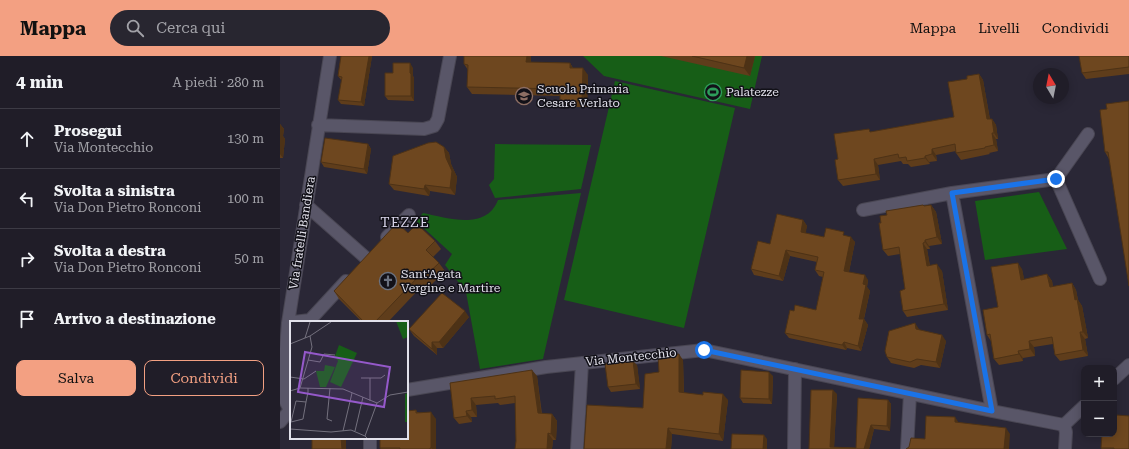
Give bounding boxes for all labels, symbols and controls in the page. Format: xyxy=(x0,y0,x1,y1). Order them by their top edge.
search box xyxy=(110,10,390,46)
text: Mappa xyxy=(20,17,86,40)
icon: search xyxy=(124,17,146,39)
text: Cerca qui xyxy=(156,19,225,37)
text: Mappa xyxy=(910,20,956,36)
text: Livelli xyxy=(978,20,1020,36)
text: Condividi xyxy=(1042,20,1109,36)
north arrow xyxy=(1033,68,1069,104)
text: 4 min xyxy=(16,72,63,92)
text: A piedi · 280 m xyxy=(172,75,264,90)
place label: Scuola Primaria Cesare Verlato xyxy=(537,82,629,110)
sports icon: Palatezze xyxy=(703,82,723,102)
place label: Palatezze xyxy=(726,85,779,99)
school or university icon: Scuola Primaria Cesare Verlato xyxy=(514,86,534,106)
text: Prosegui xyxy=(54,122,122,140)
icon: ahead xyxy=(16,128,38,150)
text: 130 m xyxy=(227,131,264,146)
text: Via Montecchio xyxy=(54,140,153,155)
route end xyxy=(1047,170,1065,188)
street label: Via fratelli Bandiera xyxy=(286,175,318,291)
text: Svolta a sinistra xyxy=(54,182,175,200)
icon: left xyxy=(16,188,38,210)
text: 100 m xyxy=(227,191,264,206)
text: Via Don Pietro Ronconi xyxy=(54,200,201,215)
district label: TEZZE xyxy=(380,214,430,230)
text: Svolta a destra xyxy=(54,242,166,260)
icon: right xyxy=(16,248,38,270)
text: 50 m xyxy=(234,251,264,266)
text: Via Don Pietro Ronconi xyxy=(54,260,201,275)
place label: Sant'Agata Vergine e Martire xyxy=(401,267,501,295)
church icon: Sant'Agata Vergine e Martire xyxy=(378,271,398,291)
icon: arrive xyxy=(16,308,38,330)
text: Arrivo a destinazione xyxy=(54,310,216,328)
inset map xyxy=(290,321,408,439)
route start xyxy=(695,341,713,359)
street label: Via Montecchio xyxy=(585,345,677,369)
button: Salva xyxy=(16,360,136,396)
button: Condividi xyxy=(144,360,264,396)
map controls xyxy=(1081,365,1117,437)
button: + xyxy=(1081,365,1117,401)
button: − xyxy=(1081,401,1117,437)

